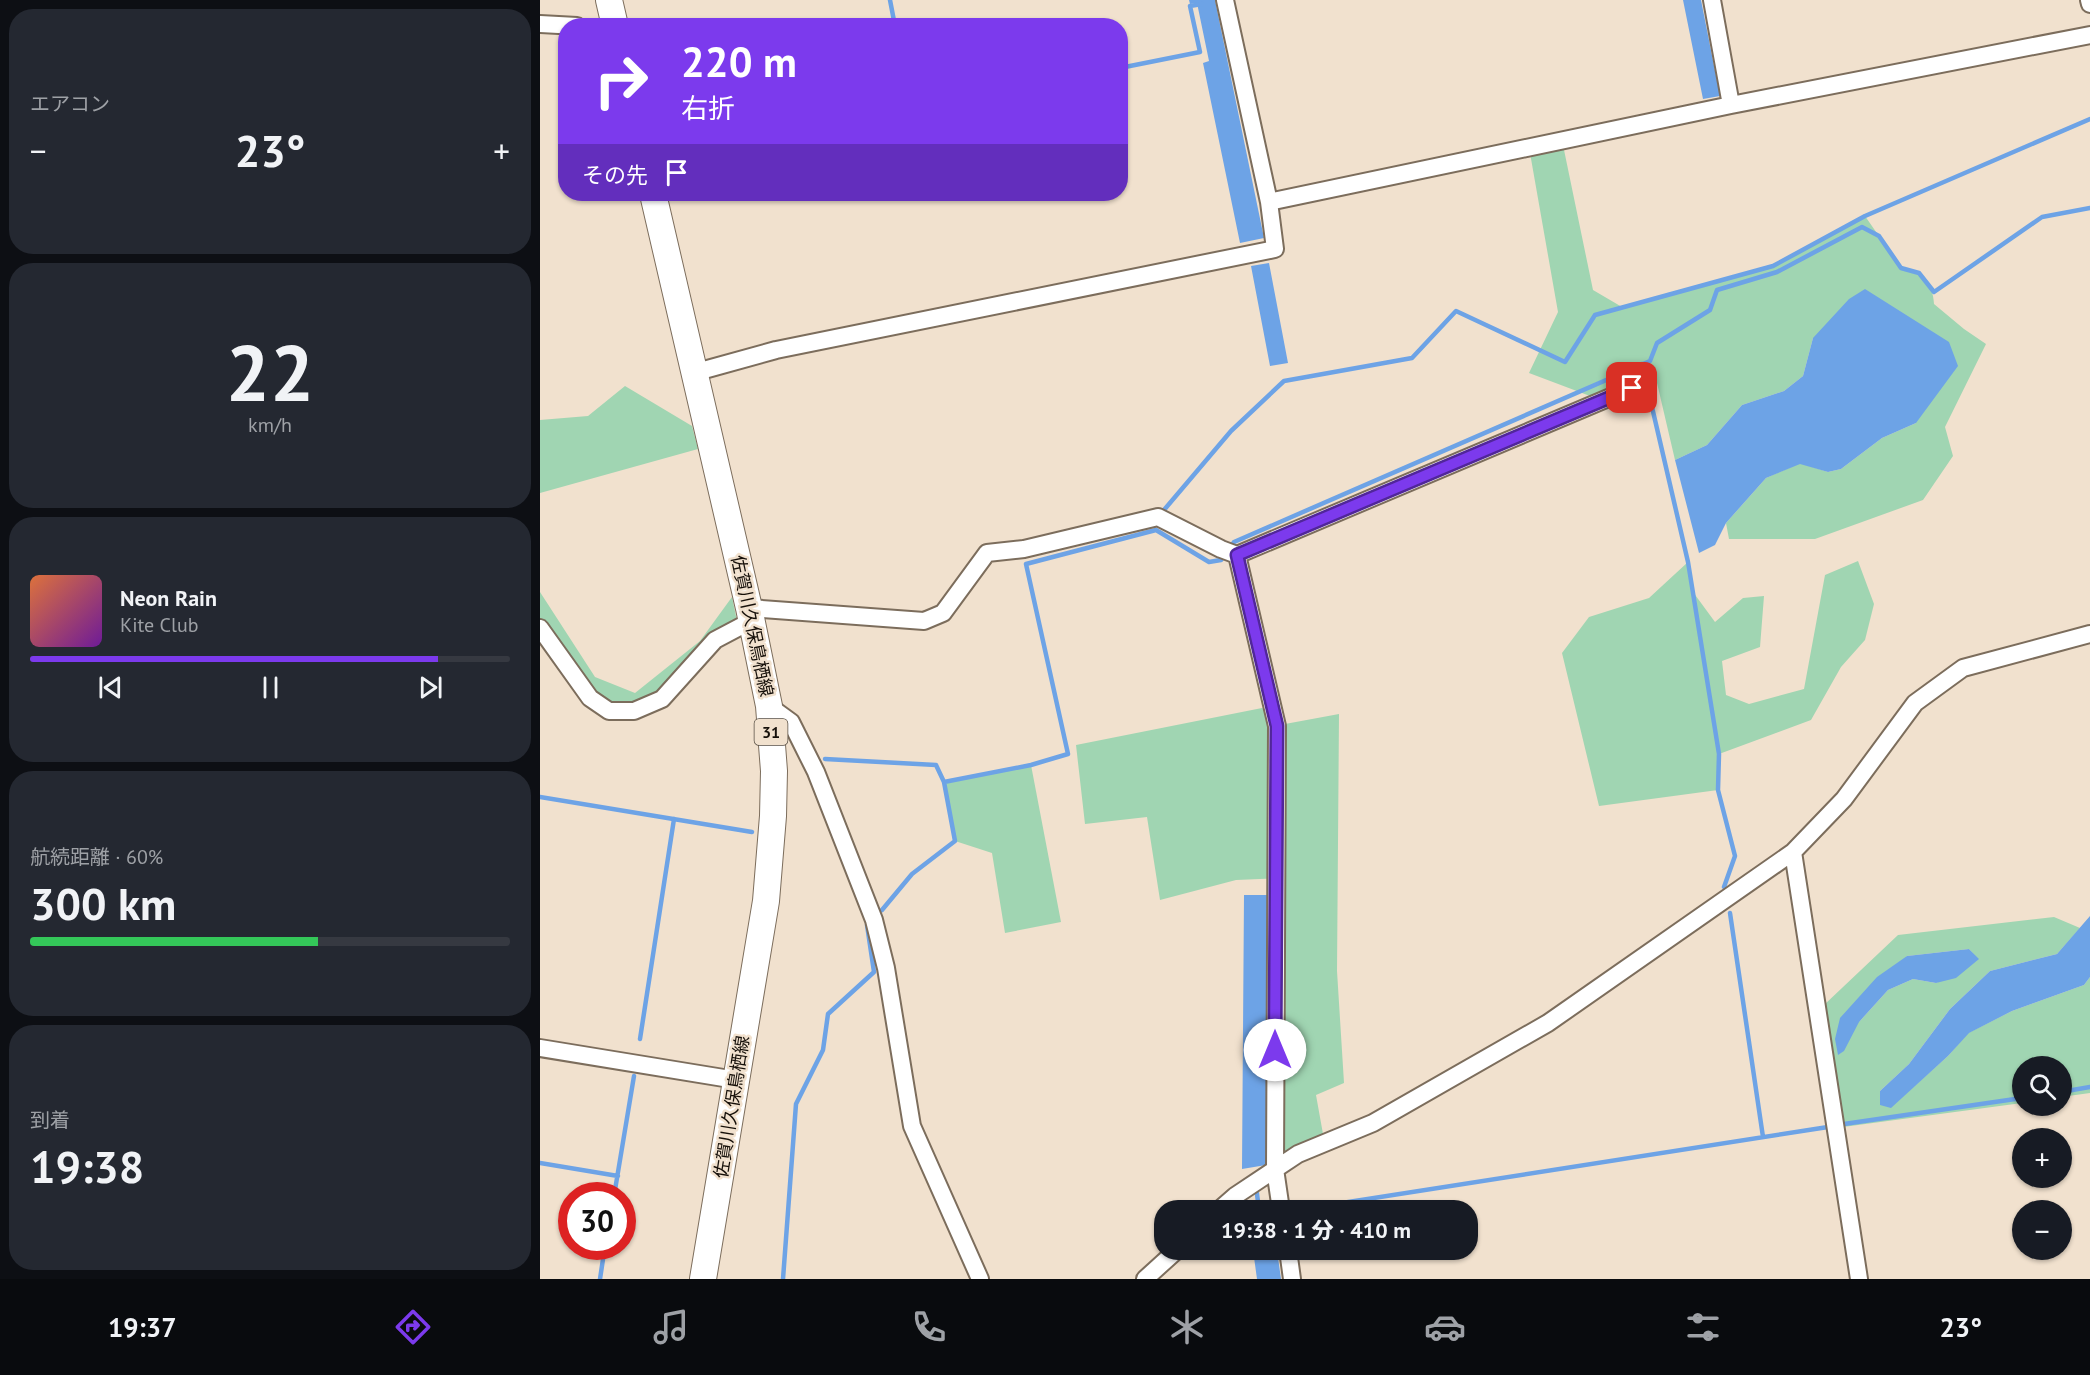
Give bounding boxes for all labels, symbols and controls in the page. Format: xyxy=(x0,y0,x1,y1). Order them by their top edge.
text: 220 m xyxy=(681,34,797,89)
icon: right xyxy=(582,42,660,120)
text: エアコン xyxy=(30,91,110,117)
text: 右折 xyxy=(681,91,735,125)
text: 23° xyxy=(235,121,305,179)
text: − xyxy=(30,129,47,172)
text: + xyxy=(493,129,510,172)
icon: arrive xyxy=(660,156,693,189)
text: その先 xyxy=(582,161,648,189)
text: 22 xyxy=(226,322,314,423)
pin xyxy=(1606,362,1657,413)
icon: arrive xyxy=(1615,371,1648,404)
text: km/h xyxy=(248,412,292,438)
street label: 佐賀川久保鳥栖線 xyxy=(726,553,779,699)
text: Neon Rain xyxy=(120,584,217,612)
text: Kite Club xyxy=(120,612,198,638)
icon: previous xyxy=(94,671,127,704)
icon: pause xyxy=(254,671,287,704)
icon: next xyxy=(414,671,447,704)
road number: 31 xyxy=(754,719,788,745)
text: 航続距離 · 60% xyxy=(30,844,163,870)
text: 300 km xyxy=(30,874,176,932)
position arrow xyxy=(1243,1018,1307,1082)
street label: 佐賀川久保鳥栖線 xyxy=(709,1034,754,1180)
map controls xyxy=(2012,1056,2072,1260)
button: search xyxy=(2012,1056,2072,1116)
text: 到着 xyxy=(30,1107,70,1133)
button: + xyxy=(2012,1128,2072,1188)
text: 19:38 xyxy=(30,1137,144,1195)
speed limit sign: 30 xyxy=(558,1182,636,1260)
button: − xyxy=(2012,1200,2072,1260)
text: 19:38 · 1 分 · 410 m xyxy=(1221,1216,1411,1244)
icon: directions xyxy=(392,1306,434,1348)
icon: music xyxy=(650,1306,692,1348)
icon: phone xyxy=(908,1306,950,1348)
icon: climate xyxy=(1166,1306,1208,1348)
icon: car xyxy=(1424,1306,1466,1348)
icon: filters xyxy=(1682,1306,1724,1348)
text: 19:37 xyxy=(108,1310,176,1344)
text: 23° xyxy=(1940,1310,1982,1344)

